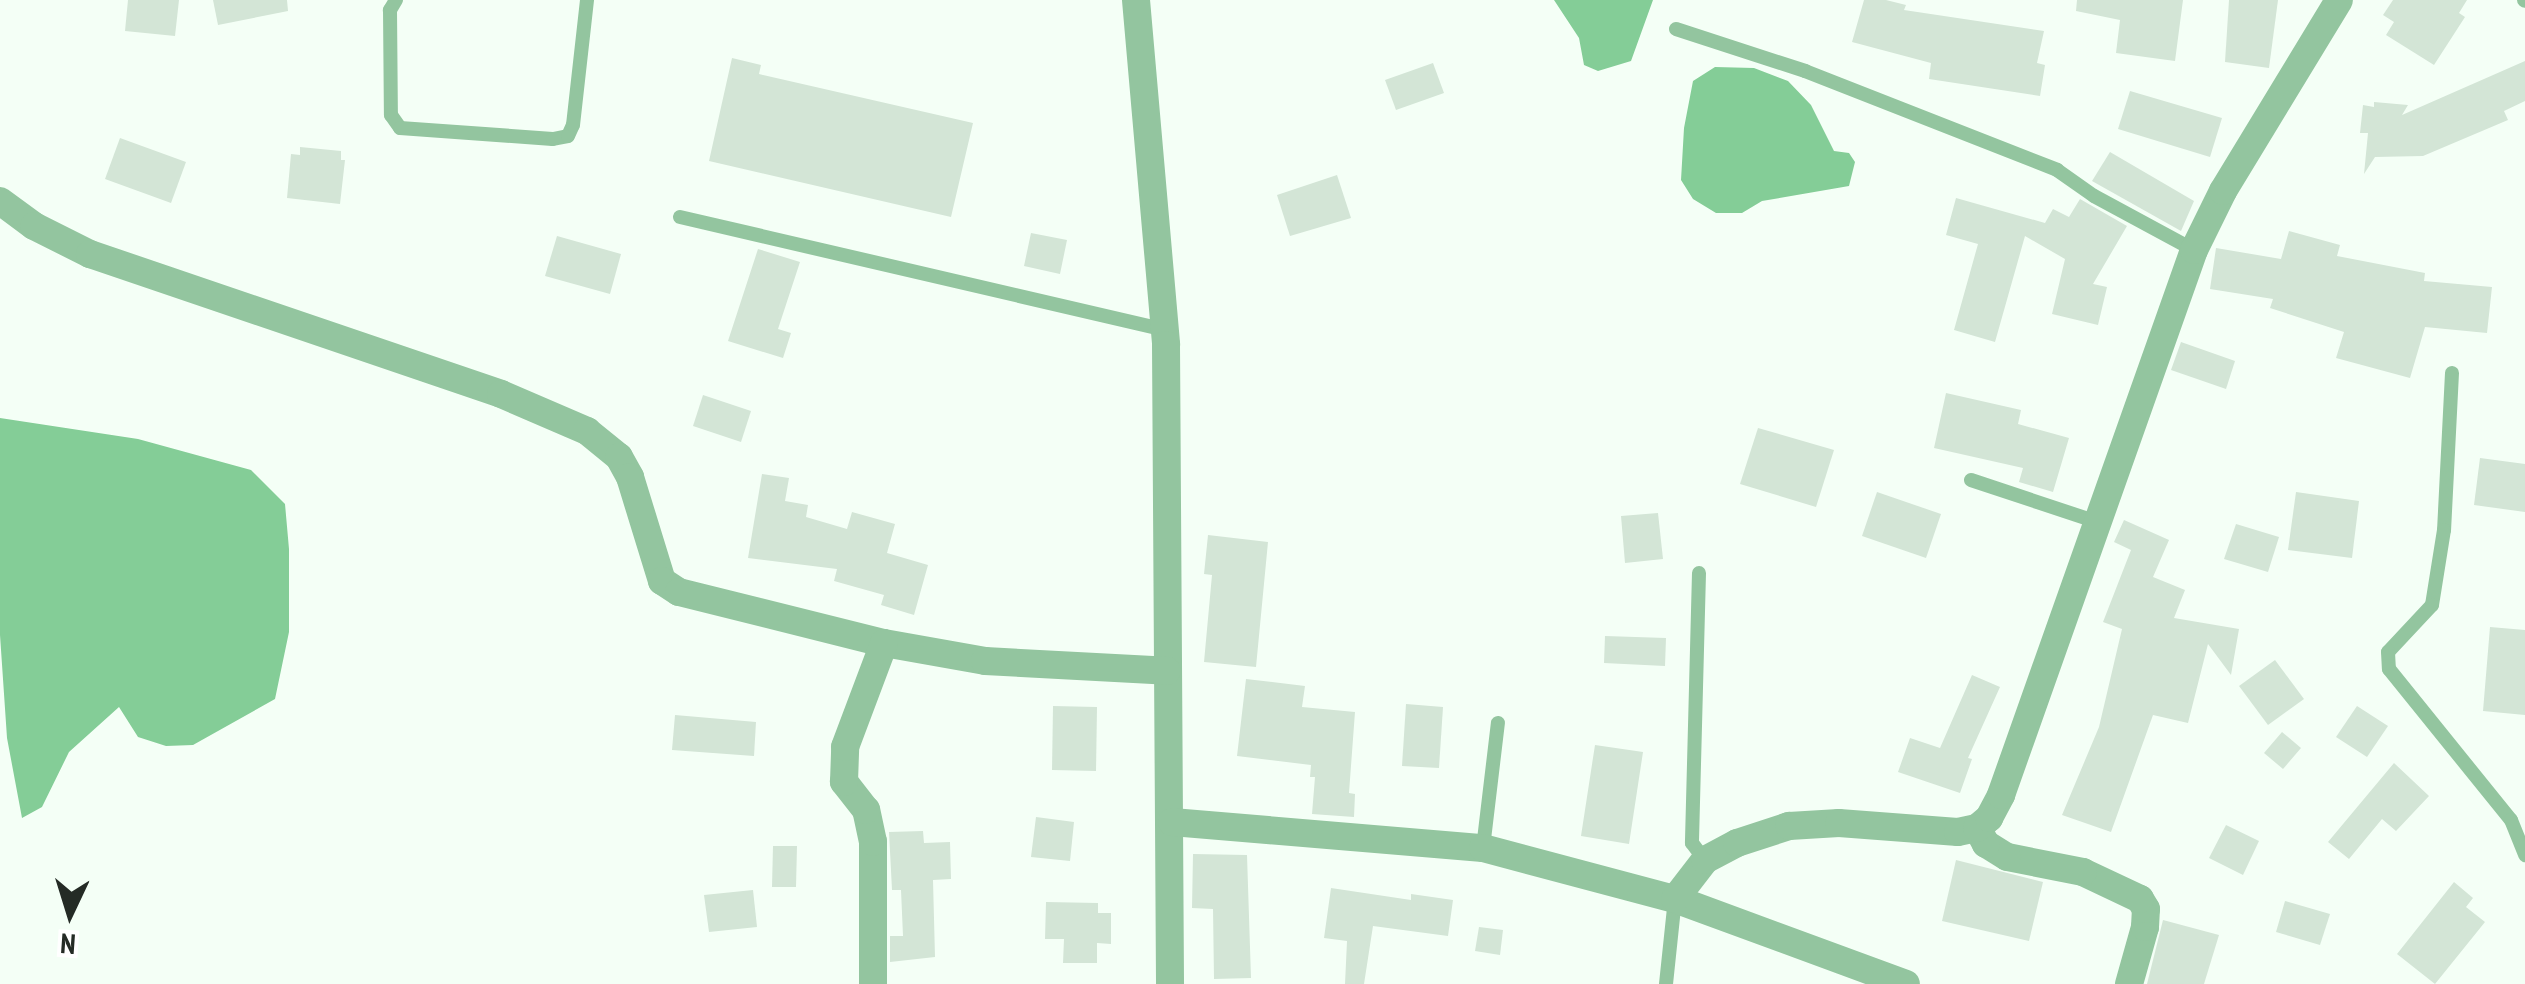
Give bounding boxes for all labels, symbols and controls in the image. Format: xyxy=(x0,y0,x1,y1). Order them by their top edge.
north arrow xyxy=(20,864,120,964)
text: N xyxy=(59,925,77,963)

